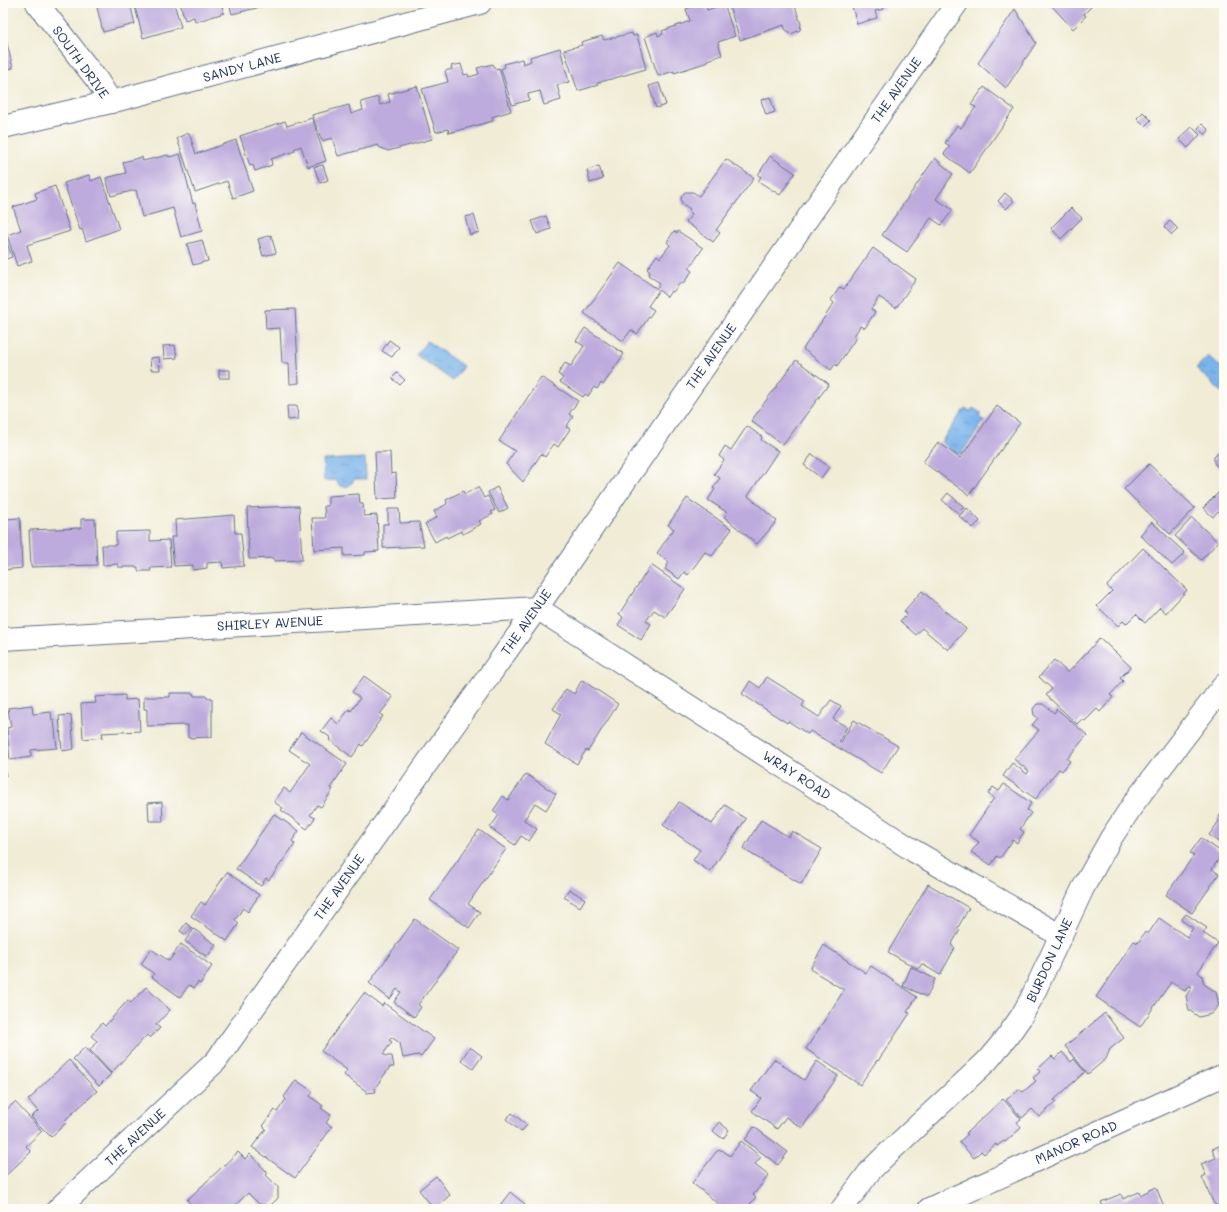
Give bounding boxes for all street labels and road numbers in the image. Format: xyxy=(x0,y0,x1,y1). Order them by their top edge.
street label: SOUTH DRIVE xyxy=(49,22,113,101)
street label: SANDY LANE xyxy=(201,48,283,85)
street label: THE AVENUE xyxy=(867,53,925,126)
street label: THE AVENUE xyxy=(682,319,740,392)
street label: THE AVENUE xyxy=(497,585,555,658)
street label: SHIRLEY AVENUE xyxy=(217,611,323,634)
street label: WRAY ROAD xyxy=(760,746,835,803)
street label: THE AVENUE xyxy=(310,850,368,923)
street label: BURDON LANE xyxy=(1022,915,1075,1005)
street label: THE AVENUE xyxy=(101,1104,168,1169)
street label: MANOR ROAD xyxy=(1032,1116,1120,1167)

